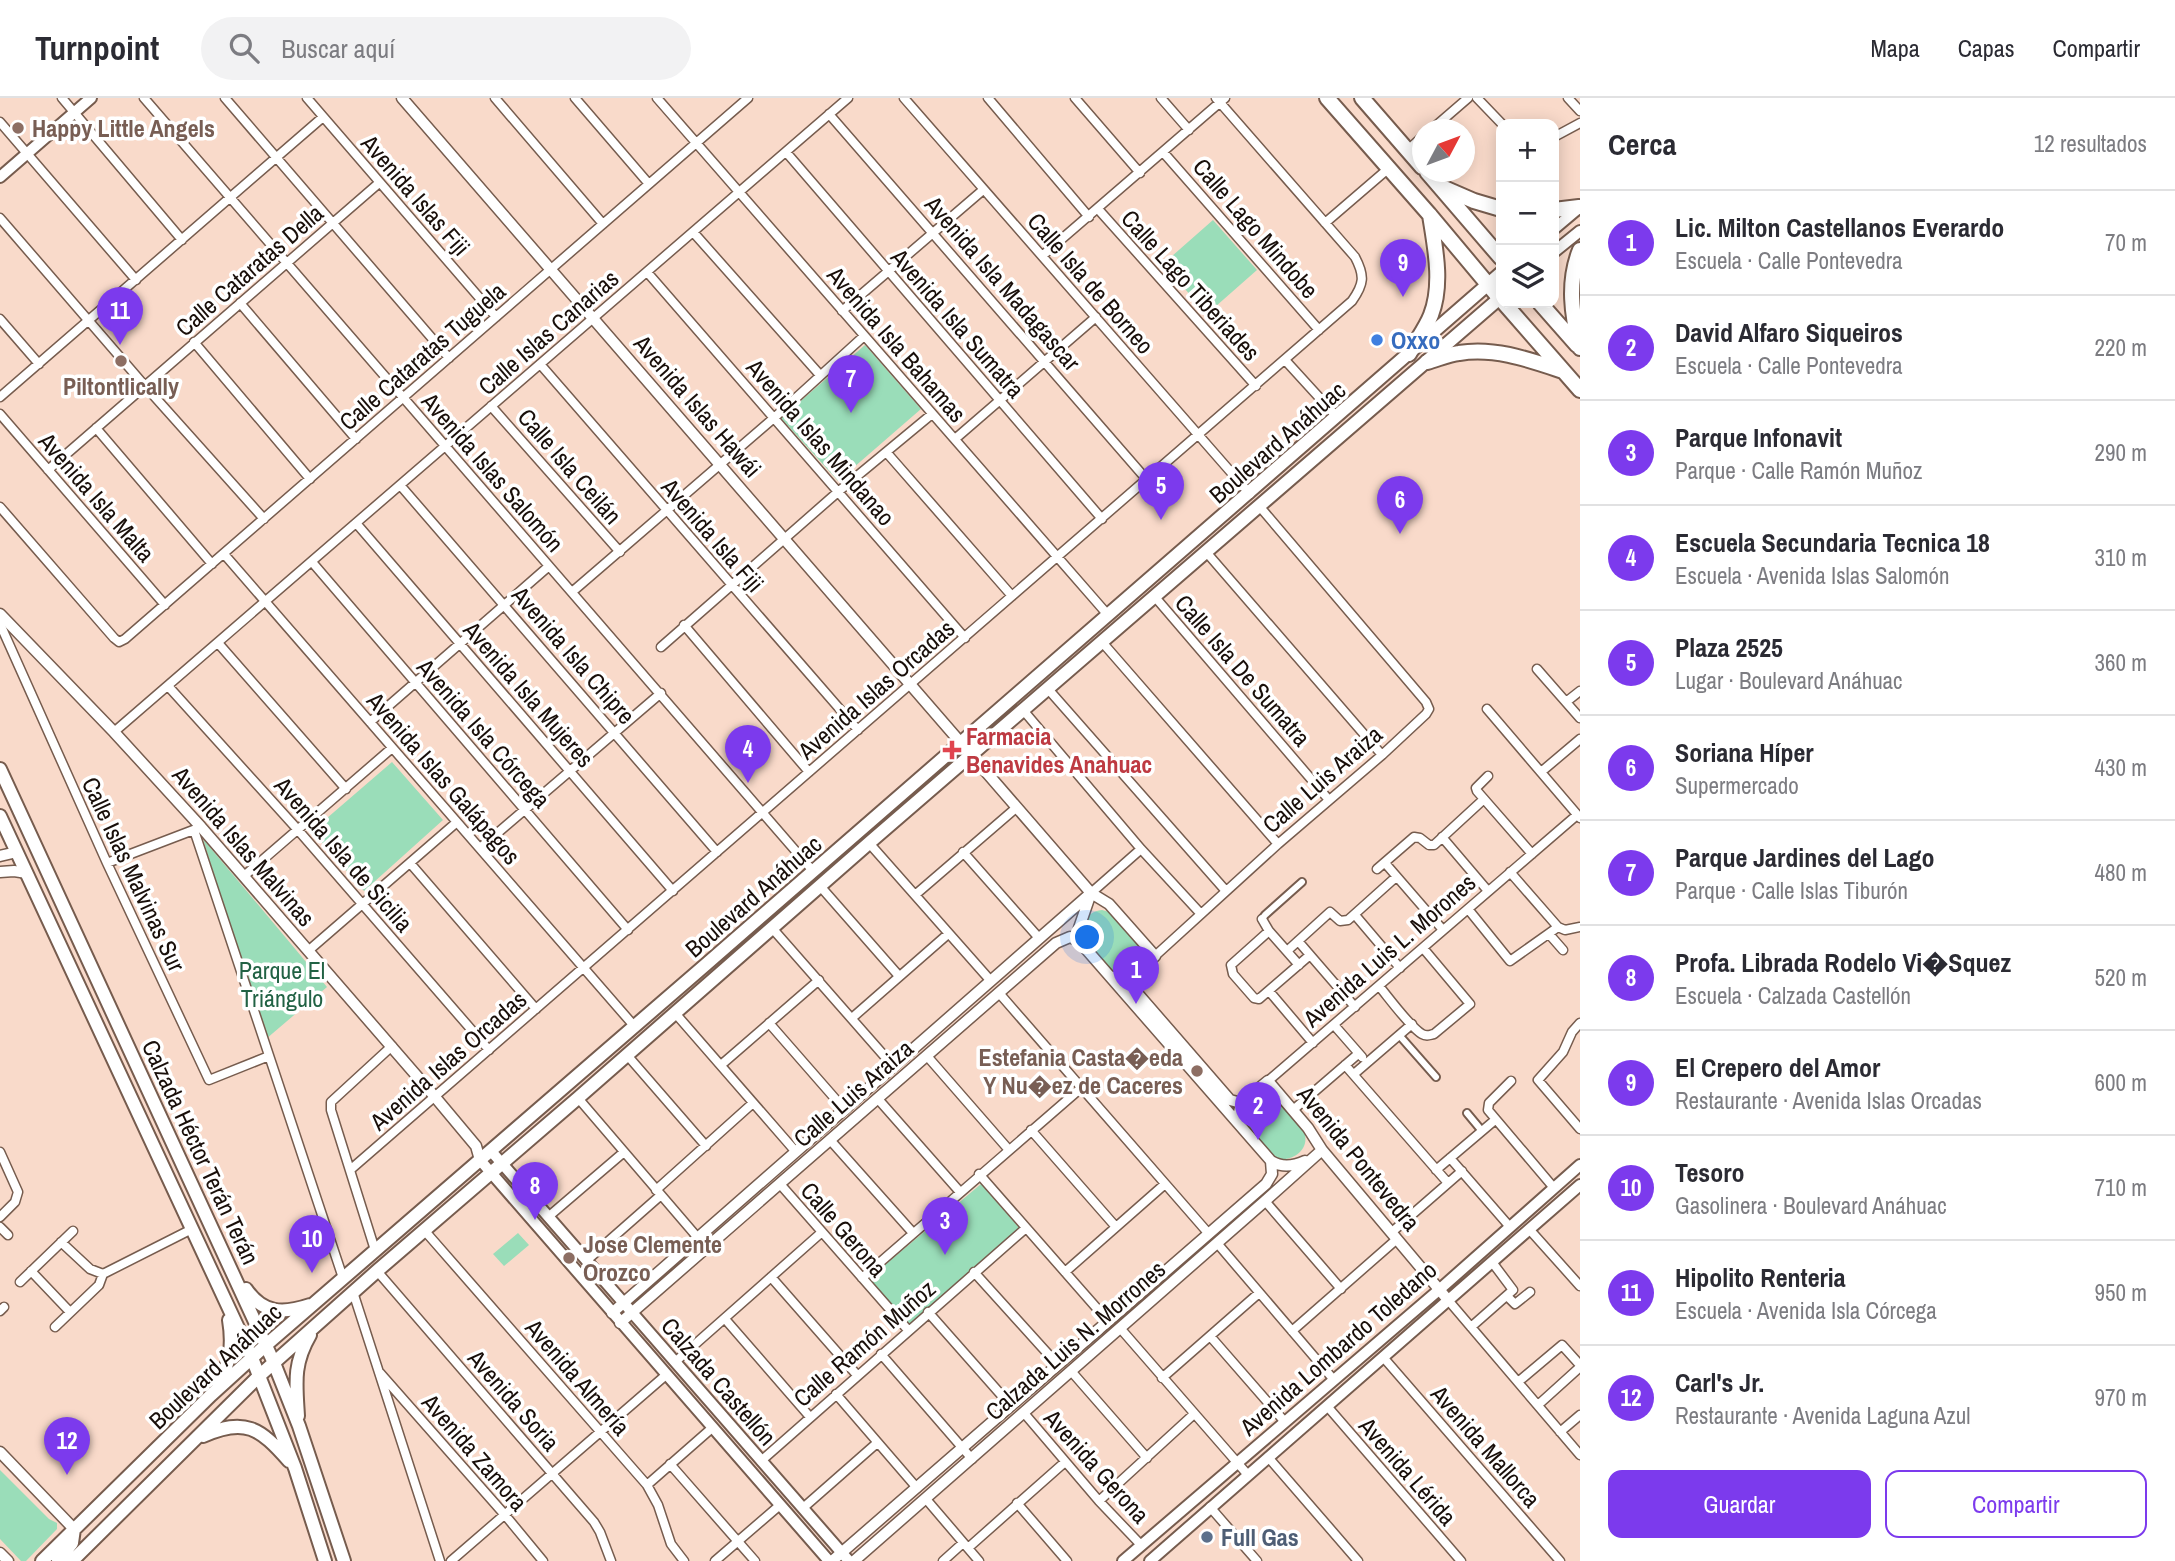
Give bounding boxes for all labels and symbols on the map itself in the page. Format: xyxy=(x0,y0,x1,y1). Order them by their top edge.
place label: Happy Little Angels xyxy=(32,112,215,144)
north arrow xyxy=(1412,119,1475,182)
marker: Happy Little Angels xyxy=(10,120,26,136)
street label: Avenida Islas Fiji xyxy=(354,127,477,262)
street label: Calle Lago Mindobe xyxy=(1186,151,1326,305)
street label: Avenida Isla Madagascar xyxy=(918,188,1088,378)
street label: Calle Cataratas Della xyxy=(168,197,330,343)
street label: Calle Lago Tiberiades xyxy=(1115,203,1267,367)
street label: Calle Isla de Borneo xyxy=(1021,206,1161,360)
pin: 9 xyxy=(1380,239,1426,297)
street label: Avenida Isla Sumatra xyxy=(884,241,1032,404)
street label: Avenida Isla Bahamas xyxy=(820,259,974,429)
street label: Calle Islas Canarias xyxy=(471,262,625,402)
street label: Calle Cataratas Tuguela xyxy=(332,275,512,437)
pin: 11 xyxy=(97,287,143,345)
place label: Oxxo xyxy=(1391,324,1440,356)
street label: Avenida Islas Hawái xyxy=(627,327,769,484)
marker: Oxxo xyxy=(1369,332,1385,348)
street label: Avenida Islas Mindanao xyxy=(739,351,902,532)
marker: Piltontlically xyxy=(113,353,129,369)
pin: 7 xyxy=(828,355,874,413)
place label: Piltontlically xyxy=(63,370,179,402)
street label: Boulevard Anáhuac xyxy=(1202,374,1352,510)
street label: Avenida Islas Salomón xyxy=(414,385,571,558)
street label: Calle Isla Ceilán xyxy=(511,401,629,531)
street label: Avenida Isla Malta xyxy=(31,425,162,569)
pin: 5 xyxy=(1138,462,1184,520)
street label: Avenida Isla Fiji xyxy=(654,471,771,599)
pin: 6 xyxy=(1377,476,1423,534)
street label: Avenida Isla Chipre xyxy=(505,579,643,731)
street label: Calle Isla De Sumatra xyxy=(1168,587,1318,753)
street label: Avenida Islas Orcadas xyxy=(790,612,961,767)
street label: Avenida Isla Mujeres xyxy=(456,614,601,774)
street label: Avenida Isla Córcega xyxy=(410,651,558,814)
street label: Avenida Islas Galápagos xyxy=(360,684,528,871)
street label: Calle Luis Araiza xyxy=(1255,718,1389,840)
place label: Farmacia Benavides Anahuac xyxy=(966,720,1152,780)
pin: 4 xyxy=(725,725,771,783)
marker: Farmacia Benavides Anahuac xyxy=(944,742,960,758)
street label: Avenida Islas Malvinas xyxy=(165,759,322,933)
street label: Avenida Isla de Sicilia xyxy=(267,769,420,938)
street label: Calle Islas Malvinas Sur xyxy=(75,772,193,977)
street label: Boulevard Anáhuac xyxy=(678,828,828,964)
street label: Avenida Luis L. Morones xyxy=(1295,866,1482,1034)
your location xyxy=(1070,920,1104,954)
pin: 1 xyxy=(1113,946,1159,1004)
park label: Parque El Triángulo xyxy=(239,954,325,1014)
street label: Avenida Islas Orcadas xyxy=(362,983,533,1138)
street label: Calle Luis Araiza xyxy=(786,1032,920,1154)
street label: Calzada Héctor Terán Terán xyxy=(135,1035,267,1269)
place label: Estefania Casta�eda Y Nu�ez de Caceres xyxy=(979,1041,1183,1101)
marker: Estefania Casta�eda Y Nu�ez de Caceres xyxy=(1189,1063,1205,1079)
street label: Avenida Pontevedra xyxy=(1290,1078,1427,1237)
pin: 2 xyxy=(1235,1082,1281,1140)
pin: 8 xyxy=(512,1162,558,1220)
street label: Calle Gerona xyxy=(794,1175,894,1283)
pin: 3 xyxy=(922,1197,968,1255)
pin: 10 xyxy=(289,1215,335,1273)
place label: Jose Clemente Orozco xyxy=(583,1228,722,1288)
marker: Jose Clemente Orozco xyxy=(561,1250,577,1266)
street label: Calzada Luis N. Morrones xyxy=(978,1253,1172,1427)
street label: Avenida Lombardo Toledano xyxy=(1232,1254,1443,1443)
street label: Calle Ramón Muñoz xyxy=(786,1272,942,1414)
street label: Boulevard Anáhuac xyxy=(142,1296,288,1436)
street label: Calzada Castellón xyxy=(655,1310,783,1452)
street label: Avenida Almería xyxy=(518,1311,637,1442)
street label: Avenida Soria xyxy=(460,1342,567,1457)
street label: Avenida Mallorca xyxy=(1424,1377,1548,1514)
street label: Avenida Zamora xyxy=(415,1386,535,1517)
street label: Avenida Gerona xyxy=(1037,1401,1157,1530)
street label: Avenida Lérida xyxy=(1352,1410,1464,1532)
pin: 12 xyxy=(44,1417,90,1475)
place label: Full Gas xyxy=(1221,1521,1299,1553)
marker: Full Gas xyxy=(1199,1529,1215,1545)

